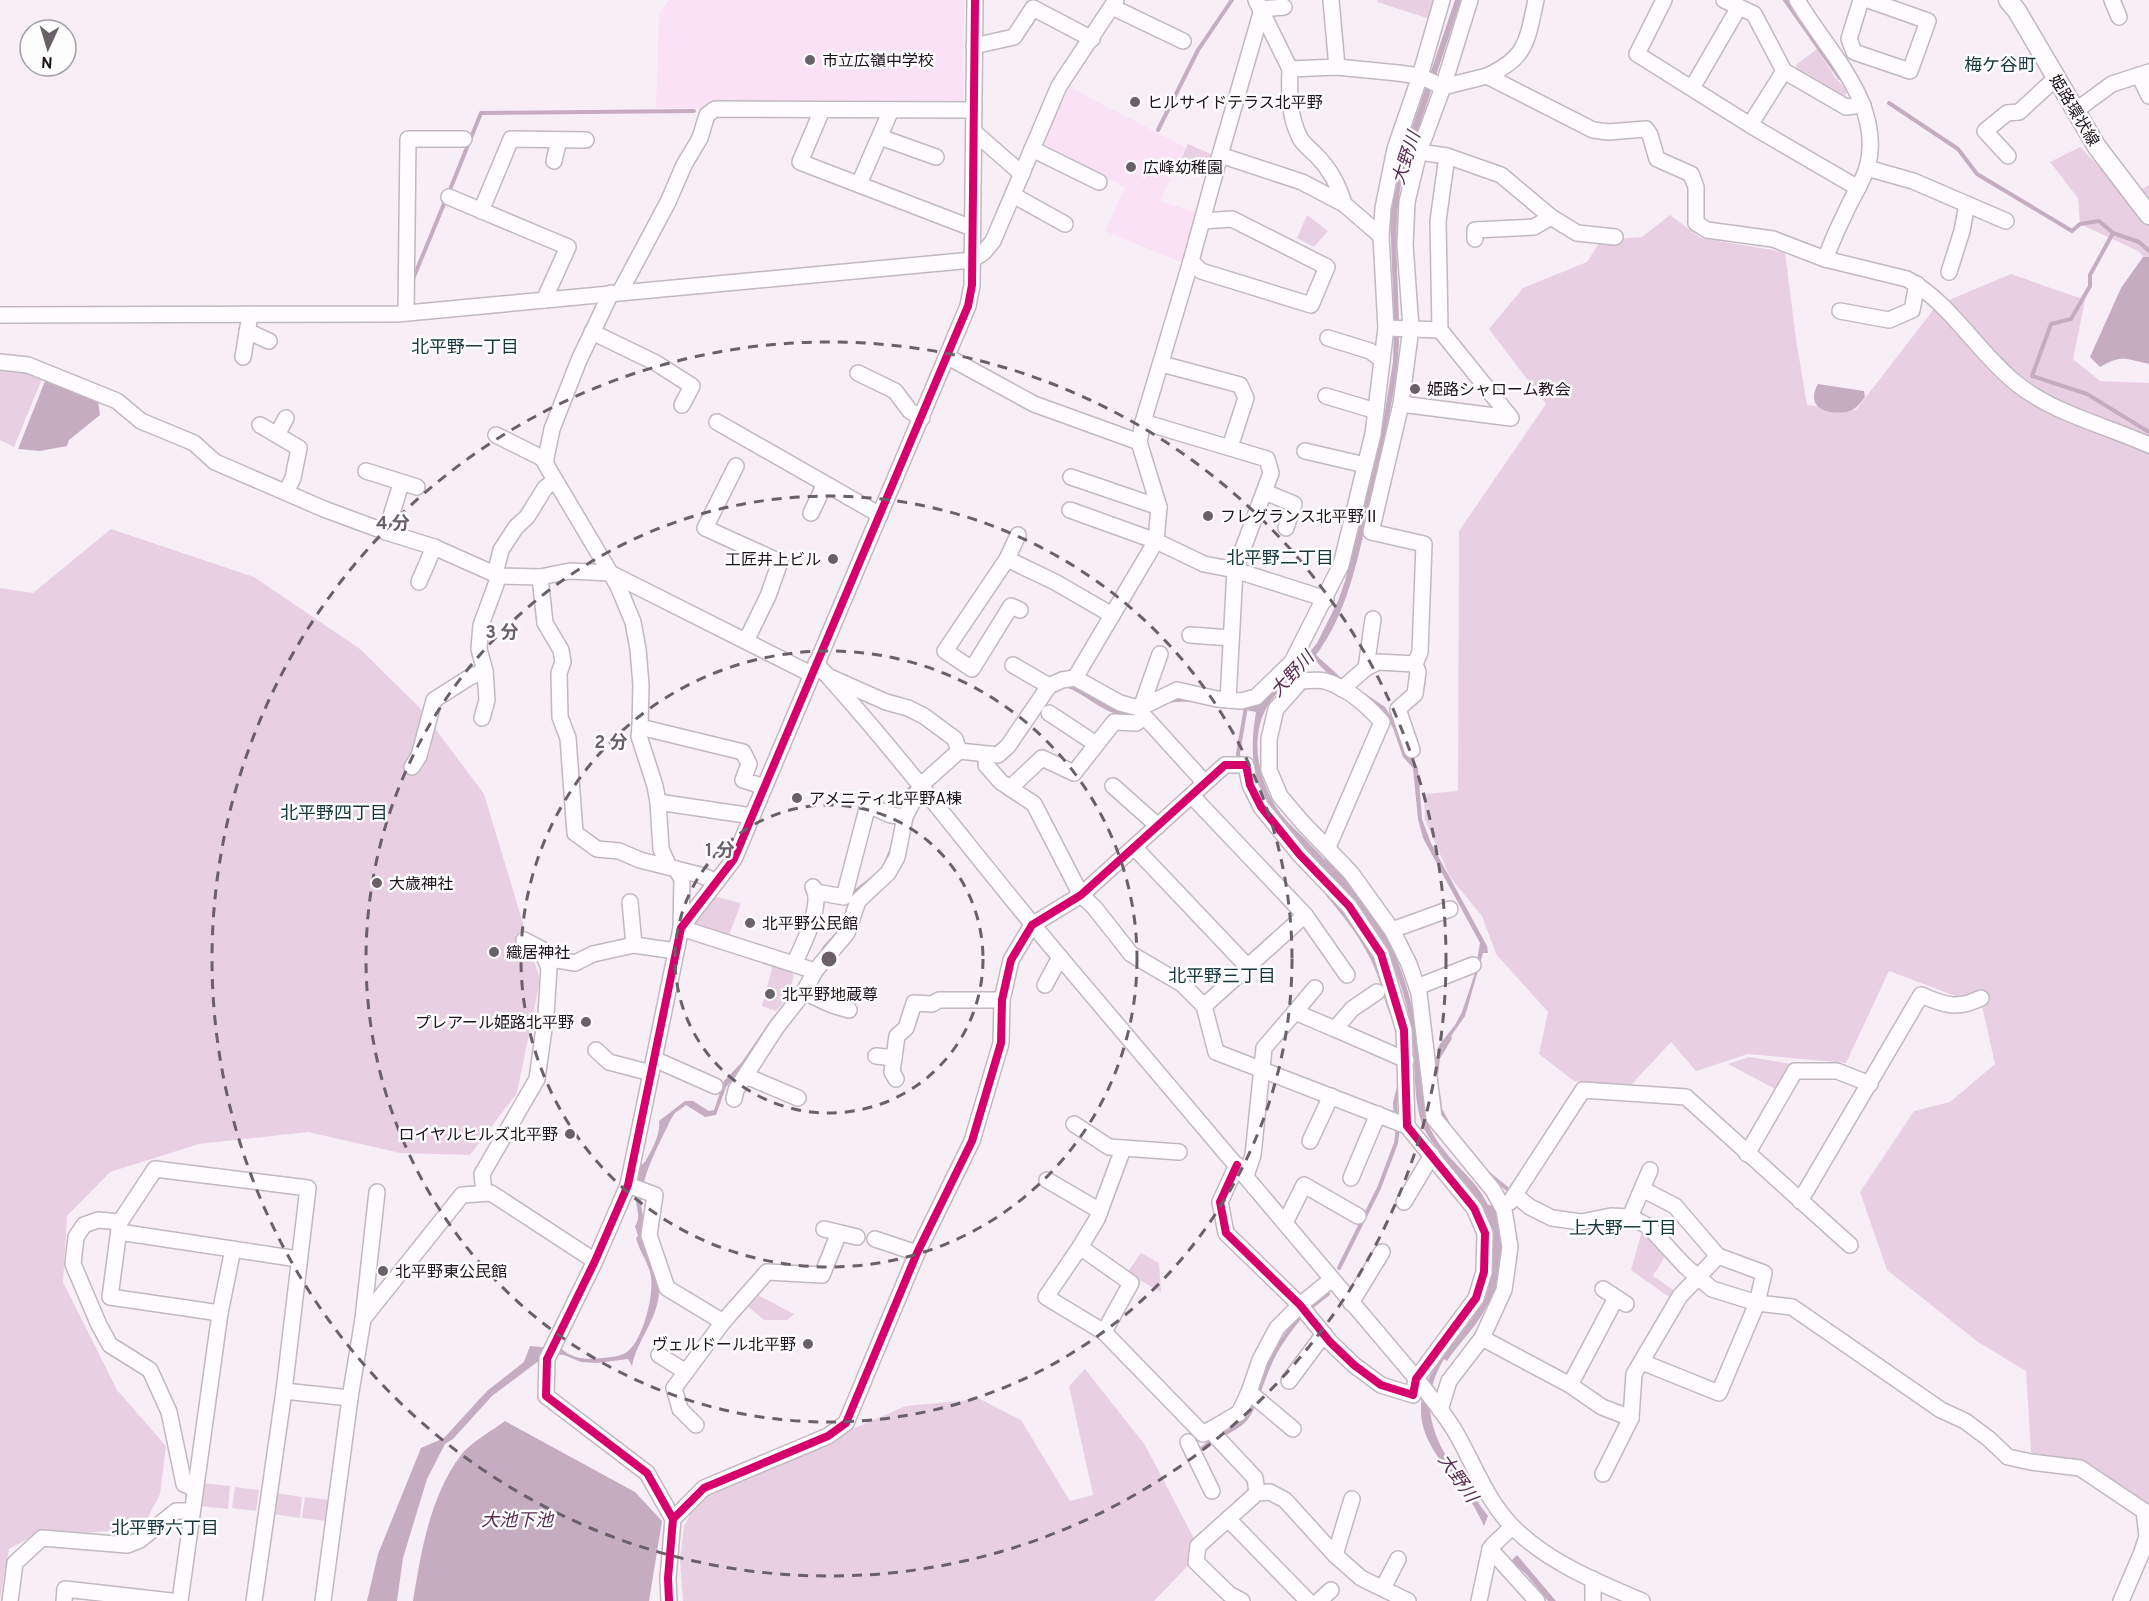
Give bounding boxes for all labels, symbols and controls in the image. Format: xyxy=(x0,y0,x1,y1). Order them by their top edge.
north arrow xyxy=(18,18,78,78)
text: N xyxy=(41,51,54,71)
place label: 市立広嶺中学校 xyxy=(822,52,934,72)
marker: 市立広嶺中学校 xyxy=(803,53,817,67)
district label: 梅ケ谷町 xyxy=(1964,55,2036,78)
street label: 姫路環状線 xyxy=(2044,72,2102,150)
place label: ヒルサイドテラス北平野 xyxy=(1147,94,1323,114)
marker: ヒルサイドテラス北平野 xyxy=(1128,95,1142,109)
water label: 大野川 xyxy=(1388,127,1427,188)
place label: 広峰幼稚園 xyxy=(1143,159,1223,179)
marker: 広峰幼稚園 xyxy=(1124,160,1138,174)
district label: 北平野一丁目 xyxy=(411,337,519,360)
place label: 姫路シャローム教会 xyxy=(1427,381,1571,401)
marker: 姫路シャローム教会 xyxy=(1408,382,1422,396)
place label: フレグランス北平野Ⅱ xyxy=(1220,508,1380,528)
marker: フレグランス北平野Ⅱ xyxy=(1201,509,1215,523)
text: 4 分 xyxy=(376,513,410,536)
district label: 北平野二丁目 xyxy=(1226,548,1334,571)
place label: 工匠井上ビル xyxy=(725,551,821,571)
marker: 工匠井上ビル xyxy=(826,552,840,566)
text: 3 分 xyxy=(485,622,519,645)
water label: 大野川 xyxy=(1266,646,1321,703)
text: 2 分 xyxy=(594,732,628,755)
place label: アメニティ北平野A棟 xyxy=(809,790,962,810)
marker: アメニティ北平野A棟 xyxy=(790,791,804,805)
district label: 北平野四丁目 xyxy=(280,803,388,826)
text: 1 分 xyxy=(705,840,735,863)
place label: 大歳神社 xyxy=(389,875,453,895)
marker: 大歳神社 xyxy=(370,876,384,890)
place label: 北平野公民館 xyxy=(762,915,858,935)
marker: 北平野公民館 xyxy=(743,916,757,930)
place label: 織居神社 xyxy=(506,944,570,964)
marker: 織居神社 xyxy=(487,945,501,959)
centre of rings xyxy=(819,949,839,969)
district label: 北平野三丁目 xyxy=(1168,966,1276,989)
place label: 北平野地蔵尊 xyxy=(782,986,878,1006)
marker: 北平野地蔵尊 xyxy=(763,987,777,1001)
place label: プレアール姫路北平野 xyxy=(415,1014,574,1034)
marker: プレアール姫路北平野 xyxy=(579,1015,593,1029)
place label: ロイヤルヒルズ北平野 xyxy=(398,1126,558,1146)
marker: ロイヤルヒルズ北平野 xyxy=(563,1127,577,1141)
district label: 上大野一丁目 xyxy=(1569,1218,1677,1241)
place label: 北平野東公民館 xyxy=(395,1263,507,1283)
marker: 北平野東公民館 xyxy=(376,1264,390,1278)
place label: ヴェルドール北平野 xyxy=(652,1336,796,1356)
marker: ヴェルドール北平野 xyxy=(801,1337,815,1351)
water label: 大野川 xyxy=(1432,1450,1483,1509)
water label: 大池下池 xyxy=(481,1510,555,1533)
district label: 北平野六丁目 xyxy=(111,1518,219,1541)

